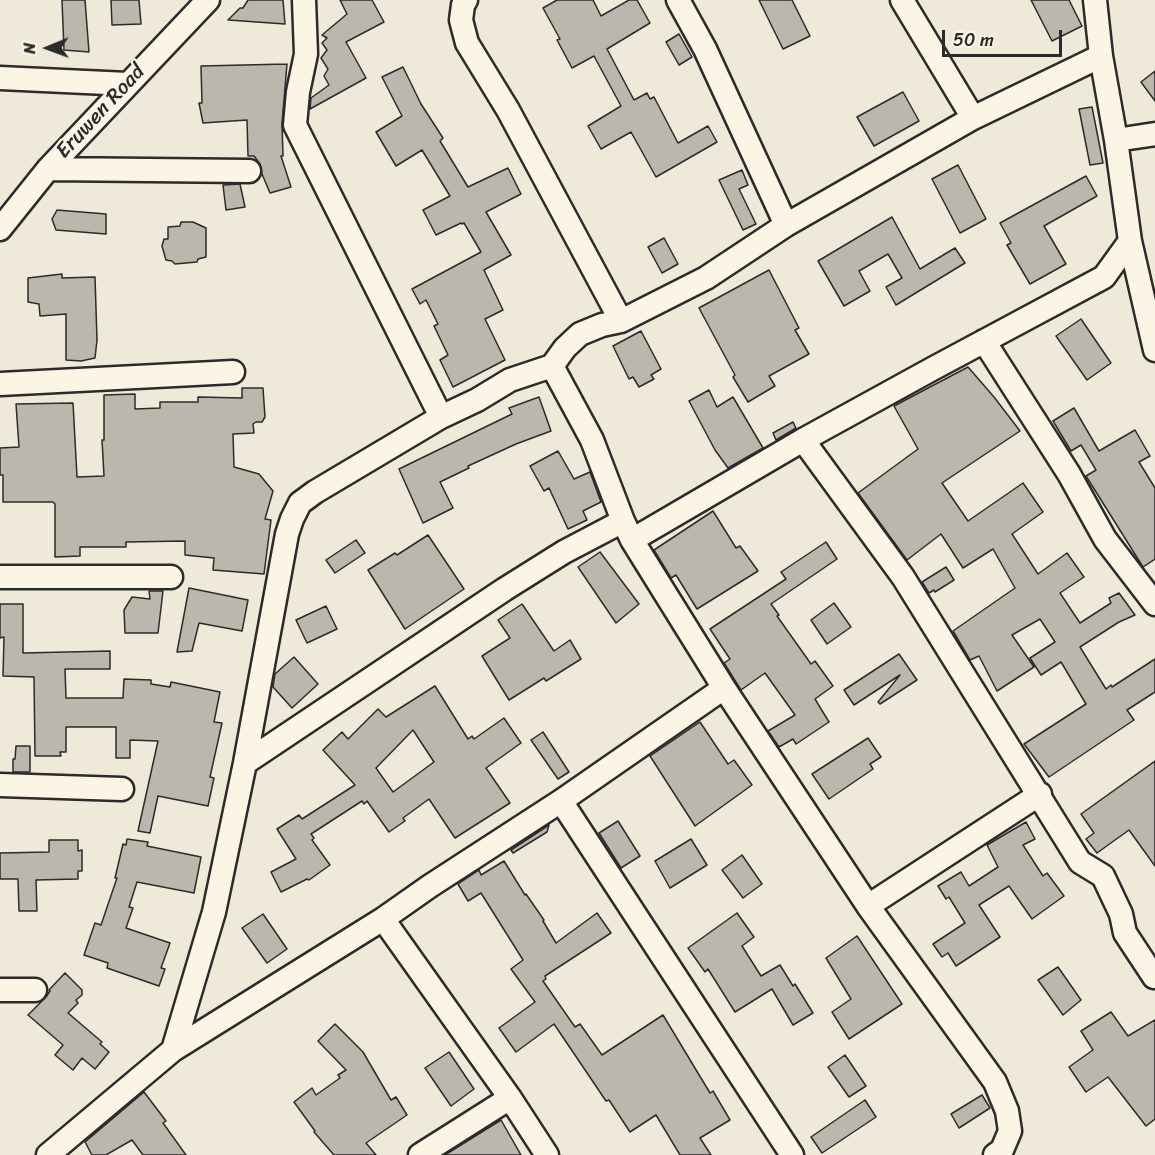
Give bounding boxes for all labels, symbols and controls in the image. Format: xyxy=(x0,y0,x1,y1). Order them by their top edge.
north arrow xyxy=(18,18,78,78)
scale bar xyxy=(945,18,1065,56)
text: 50 m xyxy=(953,24,994,56)
text: N xyxy=(15,43,44,54)
street label: Eruwen Road xyxy=(51,60,151,164)

